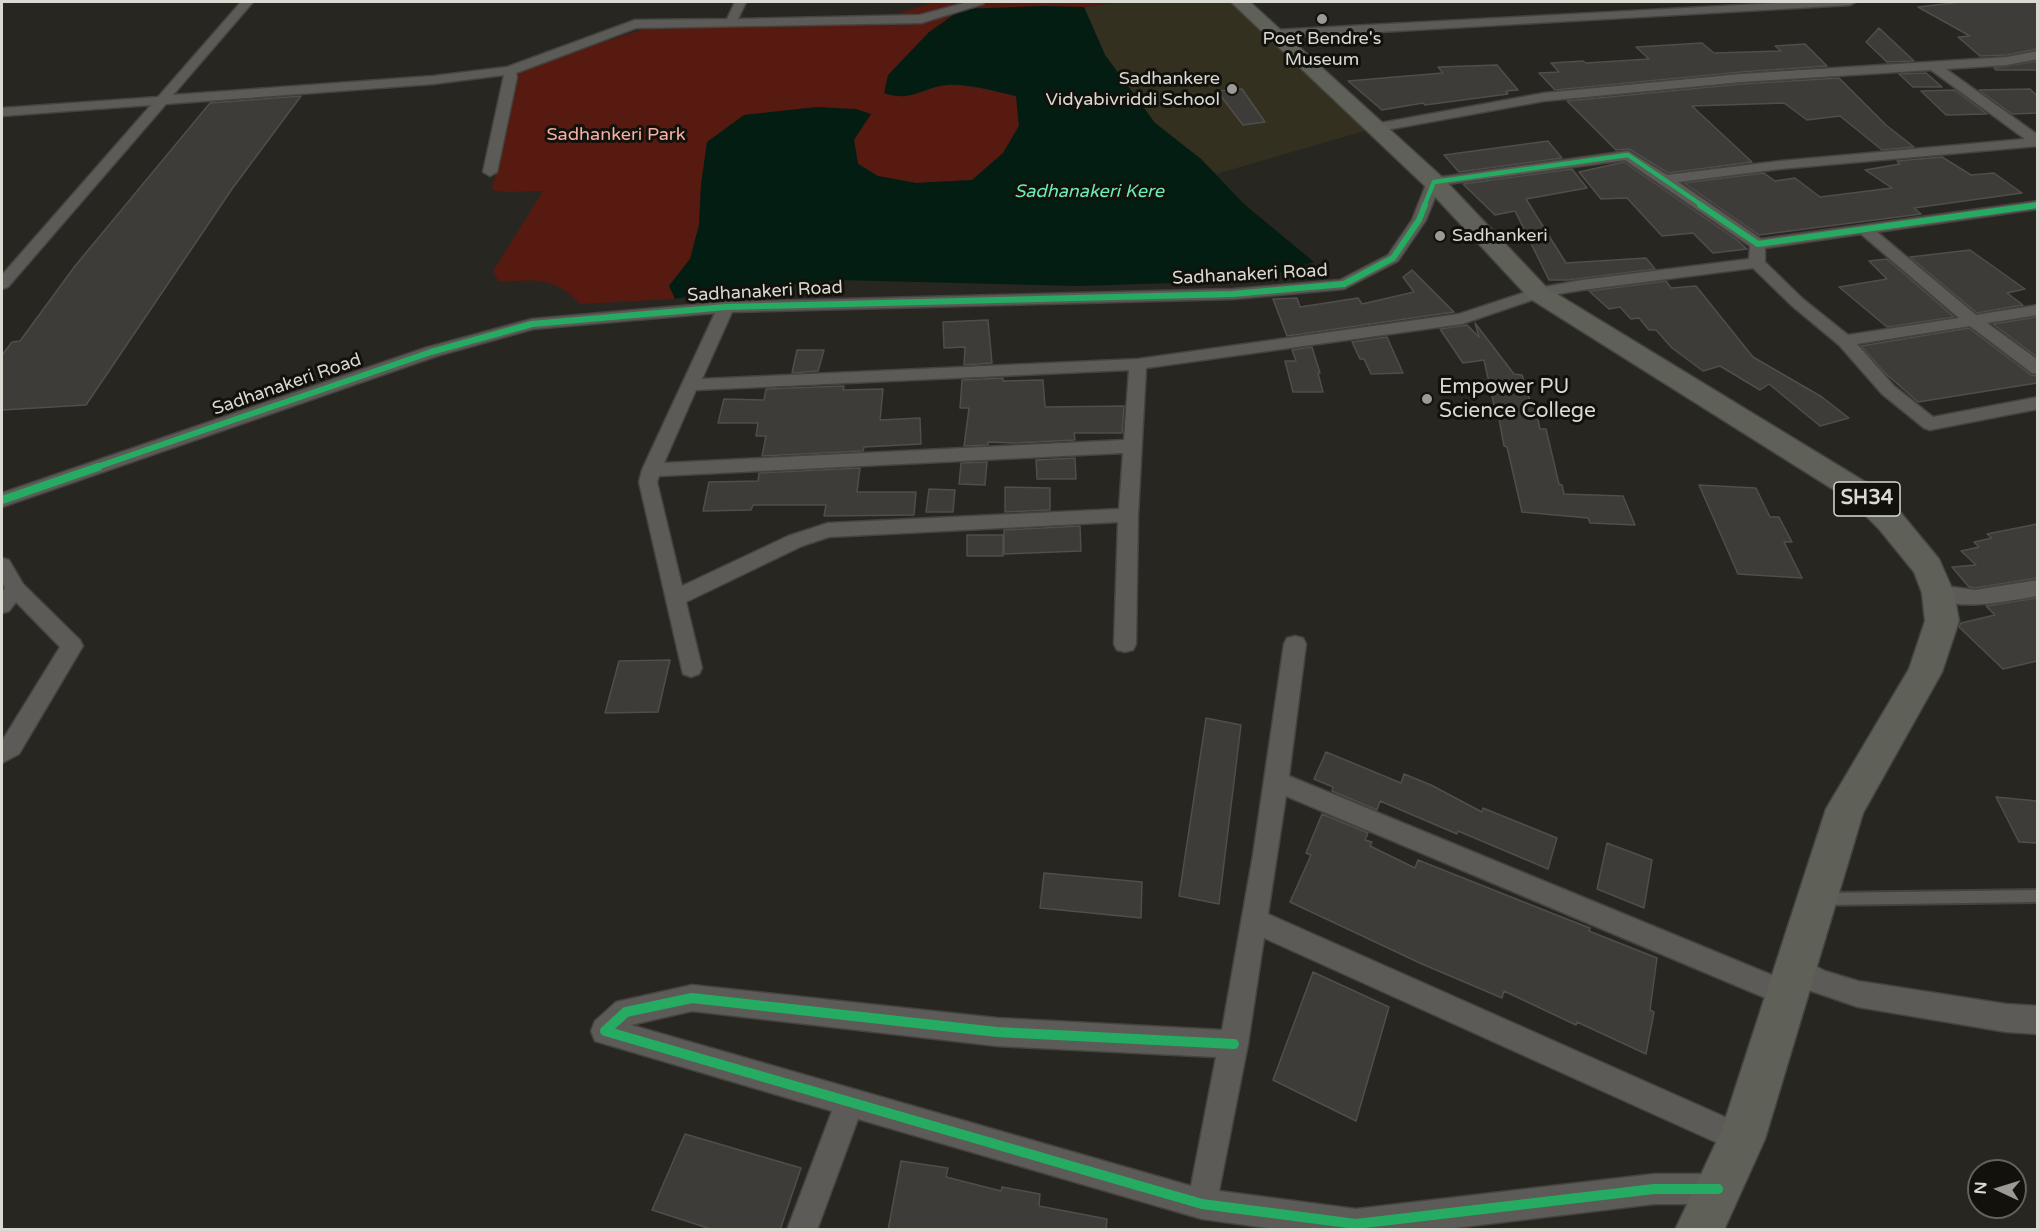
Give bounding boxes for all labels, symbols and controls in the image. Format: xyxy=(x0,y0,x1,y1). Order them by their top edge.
marker: Poet Bendre's Museum xyxy=(1315,12,1329,26)
place label: Poet Bendre's Museum xyxy=(1263,28,1381,70)
place label: Sadhankere Vidyabivriddi School xyxy=(1046,68,1220,110)
marker: Sadhankere Vidyabivriddi School xyxy=(1225,82,1239,96)
park label: Sadhankeri Park xyxy=(547,124,685,146)
water label: Sadhanakeri Kere xyxy=(1014,181,1164,203)
place label: Sadhankeri xyxy=(1452,225,1548,247)
marker: Sadhankeri xyxy=(1433,229,1447,243)
street label: Sadhanakeri Road xyxy=(1172,260,1328,290)
street label: Sadhanakeri Road xyxy=(687,277,843,307)
street label: Sadhanakeri Road xyxy=(210,349,364,421)
place label: Empower PU Science College xyxy=(1439,374,1596,424)
marker: Empower PU Science College xyxy=(1420,392,1434,406)
road number: SH34 xyxy=(1834,482,1900,516)
north arrow xyxy=(1967,1159,2027,1219)
text: N xyxy=(1971,1181,1991,1195)

